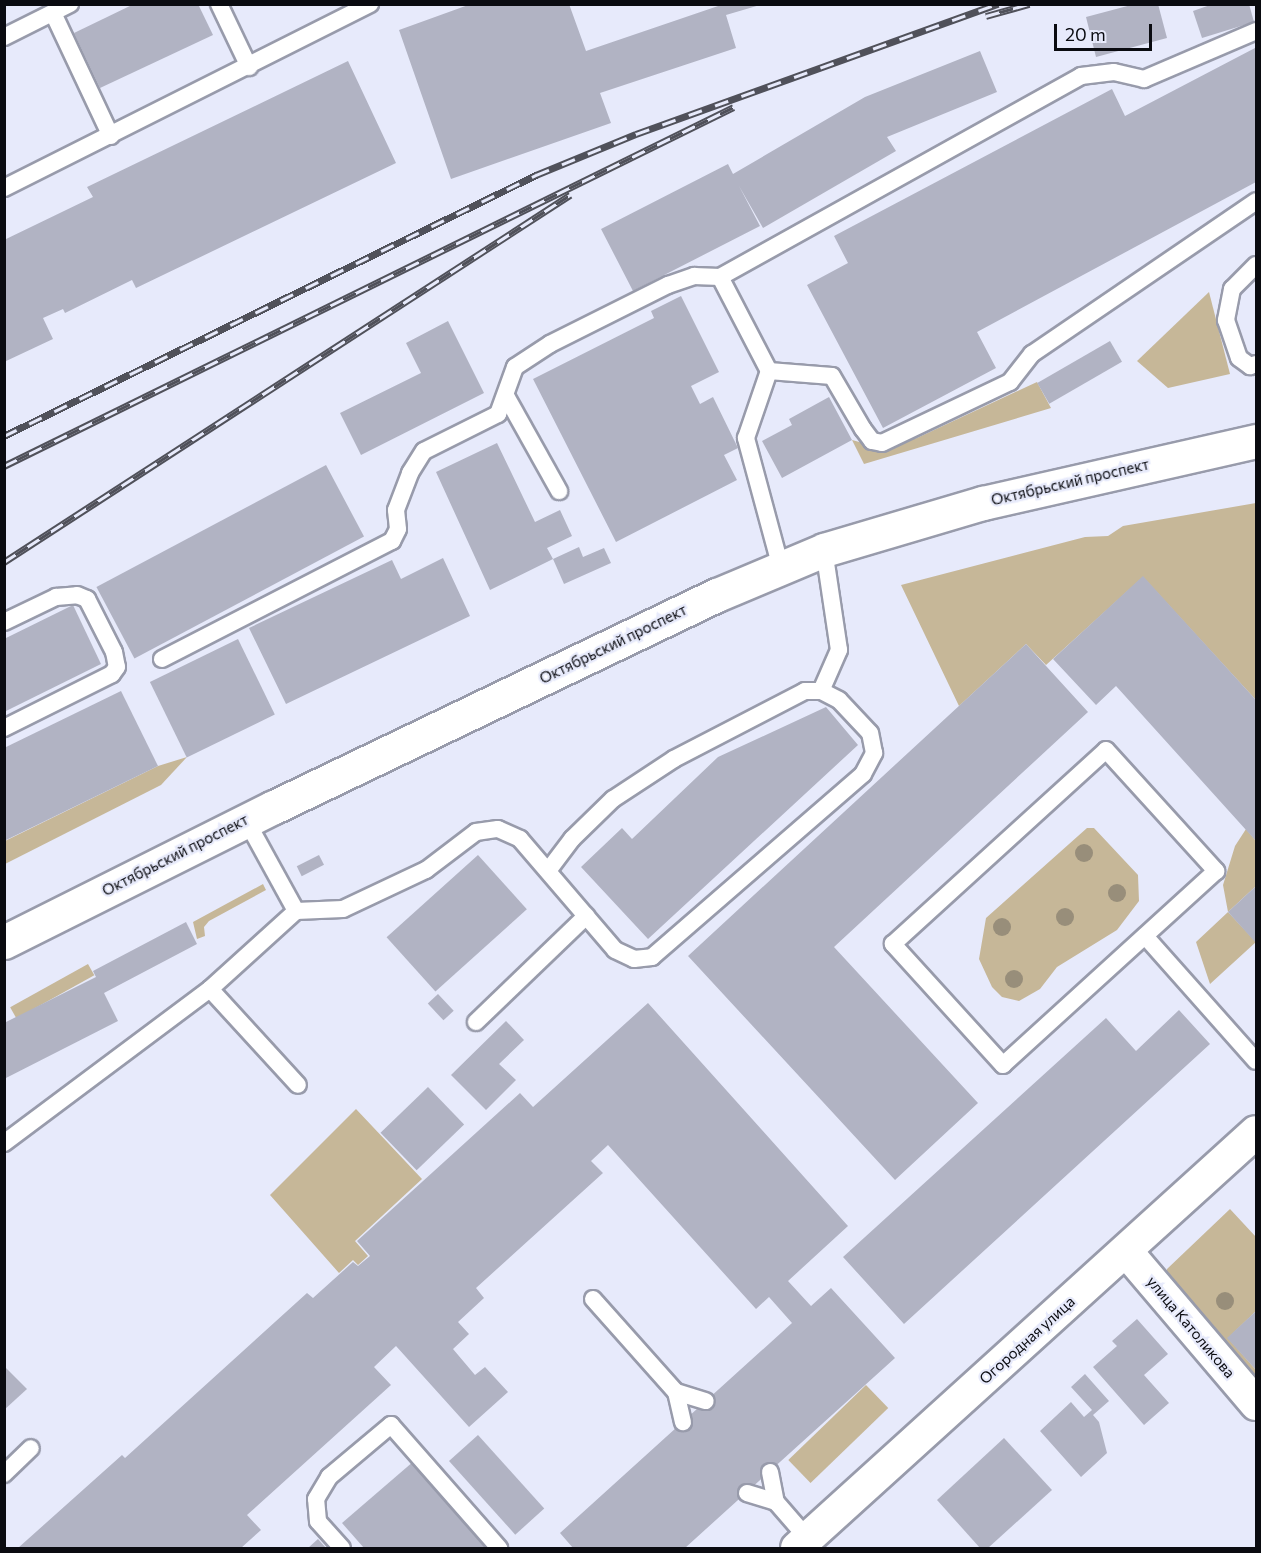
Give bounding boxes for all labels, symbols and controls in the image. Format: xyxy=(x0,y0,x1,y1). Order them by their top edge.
scale bar xyxy=(1057,12,1154,50)
text: 20 m xyxy=(1065,23,1106,45)
street label: Октябрьский проспект xyxy=(989,455,1151,509)
street label: Октябрьский проспект xyxy=(536,601,690,687)
street label: Октябрьский проспект xyxy=(99,810,251,900)
street label: улица Католикова xyxy=(1143,1272,1239,1382)
street label: Огородная улица xyxy=(976,1292,1078,1388)

